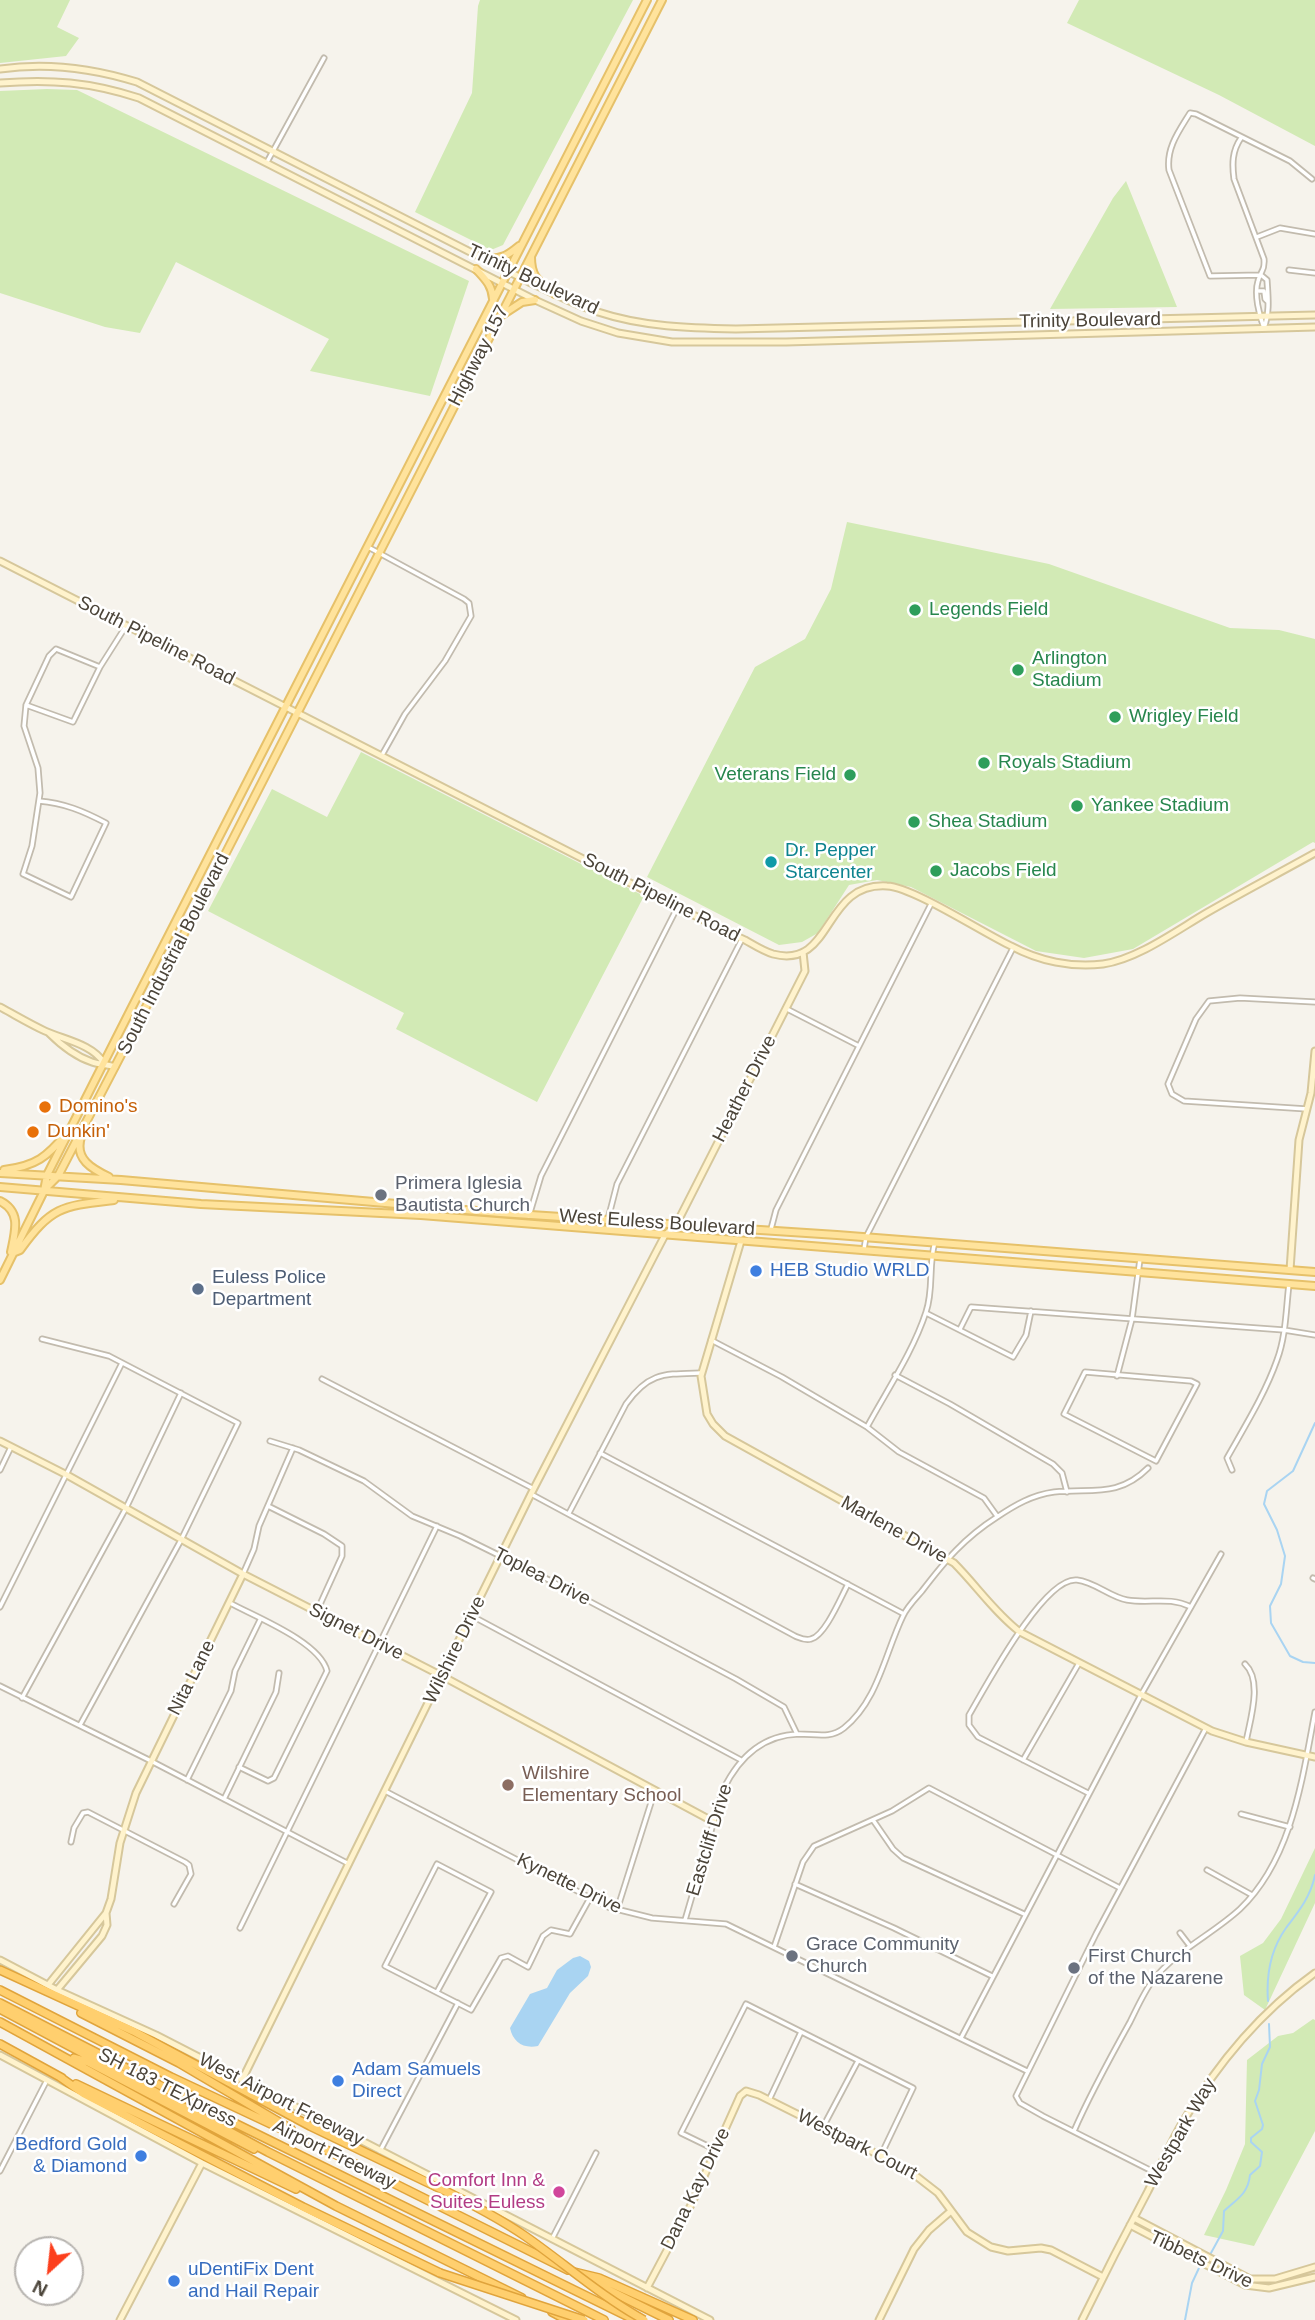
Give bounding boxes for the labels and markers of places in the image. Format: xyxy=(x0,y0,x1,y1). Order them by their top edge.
place label: Legends Field xyxy=(929,599,1048,621)
marker: Legends Field xyxy=(907,602,923,618)
place label: Arlington Stadium xyxy=(1032,648,1107,692)
marker: Arlington Stadium xyxy=(1010,662,1026,678)
place label: Wrigley Field xyxy=(1129,706,1238,728)
marker: Wrigley Field xyxy=(1107,709,1123,725)
place label: Royals Stadium xyxy=(998,752,1131,774)
marker: Royals Stadium xyxy=(976,755,992,771)
place label: Veterans Field xyxy=(715,764,836,786)
marker: Veterans Field xyxy=(842,767,858,783)
place label: Yankee Stadium xyxy=(1091,795,1229,817)
marker: Yankee Stadium xyxy=(1069,798,1085,814)
place label: Shea Stadium xyxy=(928,811,1047,833)
marker: Shea Stadium xyxy=(906,814,922,830)
place label: Dr. Pepper Starcenter xyxy=(785,840,876,884)
marker: Dr. Pepper Starcenter xyxy=(763,854,779,870)
place label: Jacobs Field xyxy=(950,860,1057,882)
marker: Jacobs Field xyxy=(928,863,944,879)
place label: Domino's xyxy=(59,1096,138,1118)
marker: Domino's xyxy=(37,1099,53,1115)
place label: Dunkin' xyxy=(47,1121,110,1143)
marker: Dunkin' xyxy=(25,1124,41,1140)
place label: Primera Iglesia Bautista Church xyxy=(395,1173,530,1217)
marker: Primera Iglesia Bautista Church xyxy=(373,1187,389,1203)
place label: HEB Studio WRLD xyxy=(770,1260,929,1282)
marker: HEB Studio WRLD xyxy=(748,1263,764,1279)
place label: Euless Police Department xyxy=(212,1267,326,1311)
marker: Euless Police Department xyxy=(190,1281,206,1297)
place label: Wilshire Elementary School xyxy=(522,1763,681,1807)
marker: Wilshire Elementary School xyxy=(500,1777,516,1793)
place label: Grace Community Church xyxy=(806,1934,959,1978)
place label: First Church of the Nazarene xyxy=(1088,1946,1223,1990)
marker: Grace Community Church xyxy=(784,1948,800,1964)
marker: First Church of the Nazarene xyxy=(1066,1960,1082,1976)
place label: Adam Samuels Direct xyxy=(352,2059,481,2103)
marker: Adam Samuels Direct xyxy=(330,2073,346,2089)
place label: Bedford Gold & Diamond xyxy=(15,2134,127,2178)
marker: Bedford Gold & Diamond xyxy=(133,2148,149,2164)
place label: Comfort Inn & Suites Euless xyxy=(428,2170,545,2214)
marker: Comfort Inn & Suites Euless xyxy=(551,2184,567,2200)
place label: uDentiFix Dent and Hail Repair xyxy=(188,2259,319,2303)
marker: uDentiFix Dent and Hail Repair xyxy=(166,2273,182,2289)

